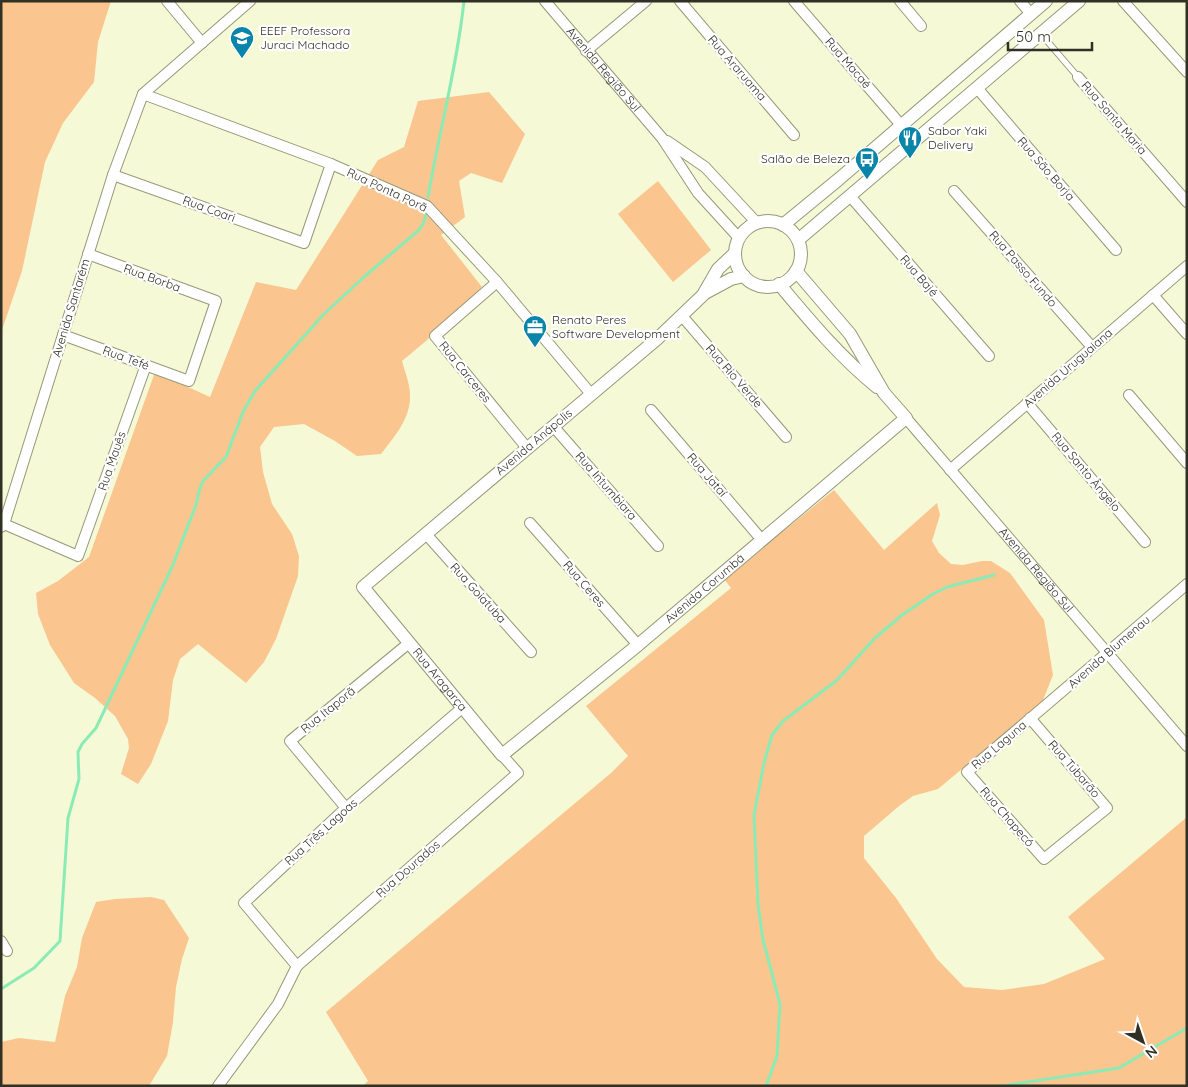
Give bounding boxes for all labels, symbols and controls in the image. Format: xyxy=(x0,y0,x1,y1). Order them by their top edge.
scale bar xyxy=(1008,20,1092,52)
place label: EEEF Professora Juraci Machado xyxy=(260,23,350,52)
street label: Avenida Região Sul xyxy=(563,24,644,115)
school or university icon: EEEF Professora Juraci Machado xyxy=(229,25,255,59)
text: 50 m xyxy=(1016,27,1051,46)
street label: Rua Araruama xyxy=(705,32,770,103)
street label: Rua Macaé xyxy=(822,34,875,91)
street label: Rua Santa Maria xyxy=(1078,78,1150,158)
place label: Sabor Yaki Delivery xyxy=(928,123,987,152)
restaurant icon: Sabor Yaki Delivery xyxy=(897,125,923,159)
street label: Rua São Borja xyxy=(1015,134,1078,204)
bus stop icon: Salão de Beleza xyxy=(854,146,880,180)
place label: Salão de Beleza xyxy=(761,151,850,166)
street label: Rua Ponta Porã xyxy=(345,164,430,215)
street label: Rua Coari xyxy=(181,192,238,225)
street label: Rua Passo Fundo xyxy=(986,227,1061,310)
street label: Rua Bajé xyxy=(897,252,942,300)
street label: Avenida Santarém xyxy=(48,257,93,359)
street label: Rua Borba xyxy=(122,260,183,295)
place label: Renato Peres Software Development xyxy=(552,312,680,341)
office icon: Renato Peres Software Development xyxy=(522,314,548,348)
street label: Avenida Uruguaiana xyxy=(1020,325,1115,410)
street label: Rua Carceres xyxy=(436,338,495,406)
street label: Rua Rio Verde xyxy=(703,341,766,411)
street label: Rua Tefé xyxy=(101,342,152,373)
street label: Avenida Anápolis xyxy=(492,405,575,478)
street label: Rua Mauês xyxy=(94,429,129,492)
street label: Rua Santo Ângelo xyxy=(1049,429,1124,515)
street label: Rua Intumbiara xyxy=(573,448,640,523)
street label: Rua Jataí xyxy=(684,450,731,500)
street label: Avenida Região Sul xyxy=(996,524,1077,615)
street label: Avenida Corumbá xyxy=(661,550,747,626)
street label: Rua Ceres xyxy=(560,557,609,610)
street label: Rua Goiatuba xyxy=(447,559,509,626)
street label: Avenida Blumenau xyxy=(1065,612,1153,691)
street label: Rua Aragarça xyxy=(410,645,471,714)
street label: Rua Itaporã xyxy=(297,683,358,736)
street label: Rua Laguna xyxy=(968,717,1029,772)
street label: Rua Tubarão xyxy=(1045,737,1103,801)
street label: Rua Chapecó xyxy=(977,784,1038,850)
street label: Rua Três Lagoas xyxy=(281,795,360,868)
street label: Rua Dourados xyxy=(373,836,443,901)
north arrow xyxy=(1118,1017,1168,1067)
text: N xyxy=(1142,1042,1161,1062)

